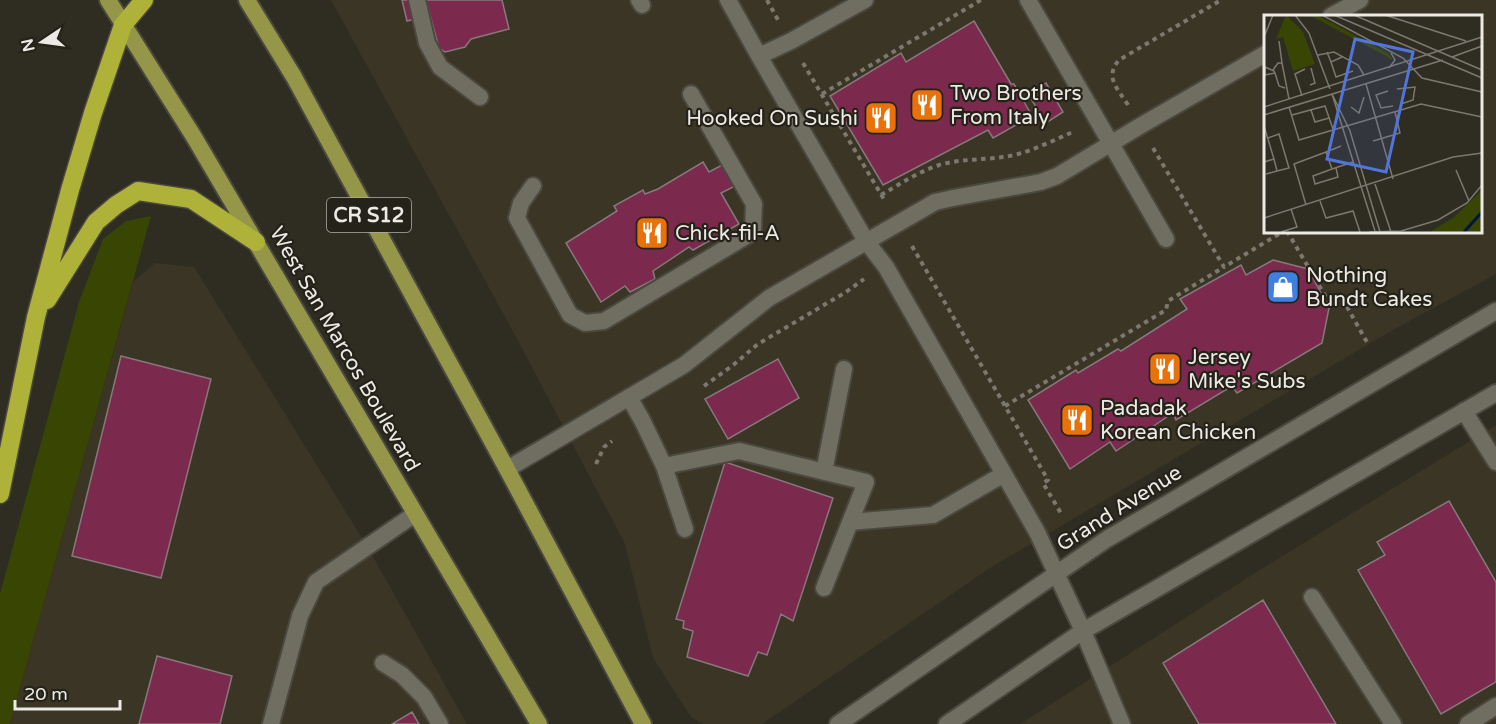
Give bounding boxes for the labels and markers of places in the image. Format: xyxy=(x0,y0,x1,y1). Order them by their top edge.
place label: Two Brothers From Italy xyxy=(950,81,1082,130)
restaurant icon: Two Brothers From Italy xyxy=(909,87,945,123)
restaurant icon: Hooked On Sushi xyxy=(863,100,899,136)
place label: Hooked On Sushi xyxy=(686,106,858,131)
restaurant icon: Chick-fil-A xyxy=(634,215,670,251)
place label: Chick-fil-A xyxy=(675,221,780,246)
place label: Nothing Bundt Cakes xyxy=(1306,263,1432,312)
shop icon: Nothing Bundt Cakes xyxy=(1265,269,1301,305)
place label: Jersey Mike's Subs xyxy=(1188,345,1306,394)
restaurant icon: Jersey Mike's Subs xyxy=(1147,351,1183,387)
place label: Padadak Korean Chicken xyxy=(1100,396,1256,445)
restaurant icon: Padadak Korean Chicken xyxy=(1059,402,1095,438)

